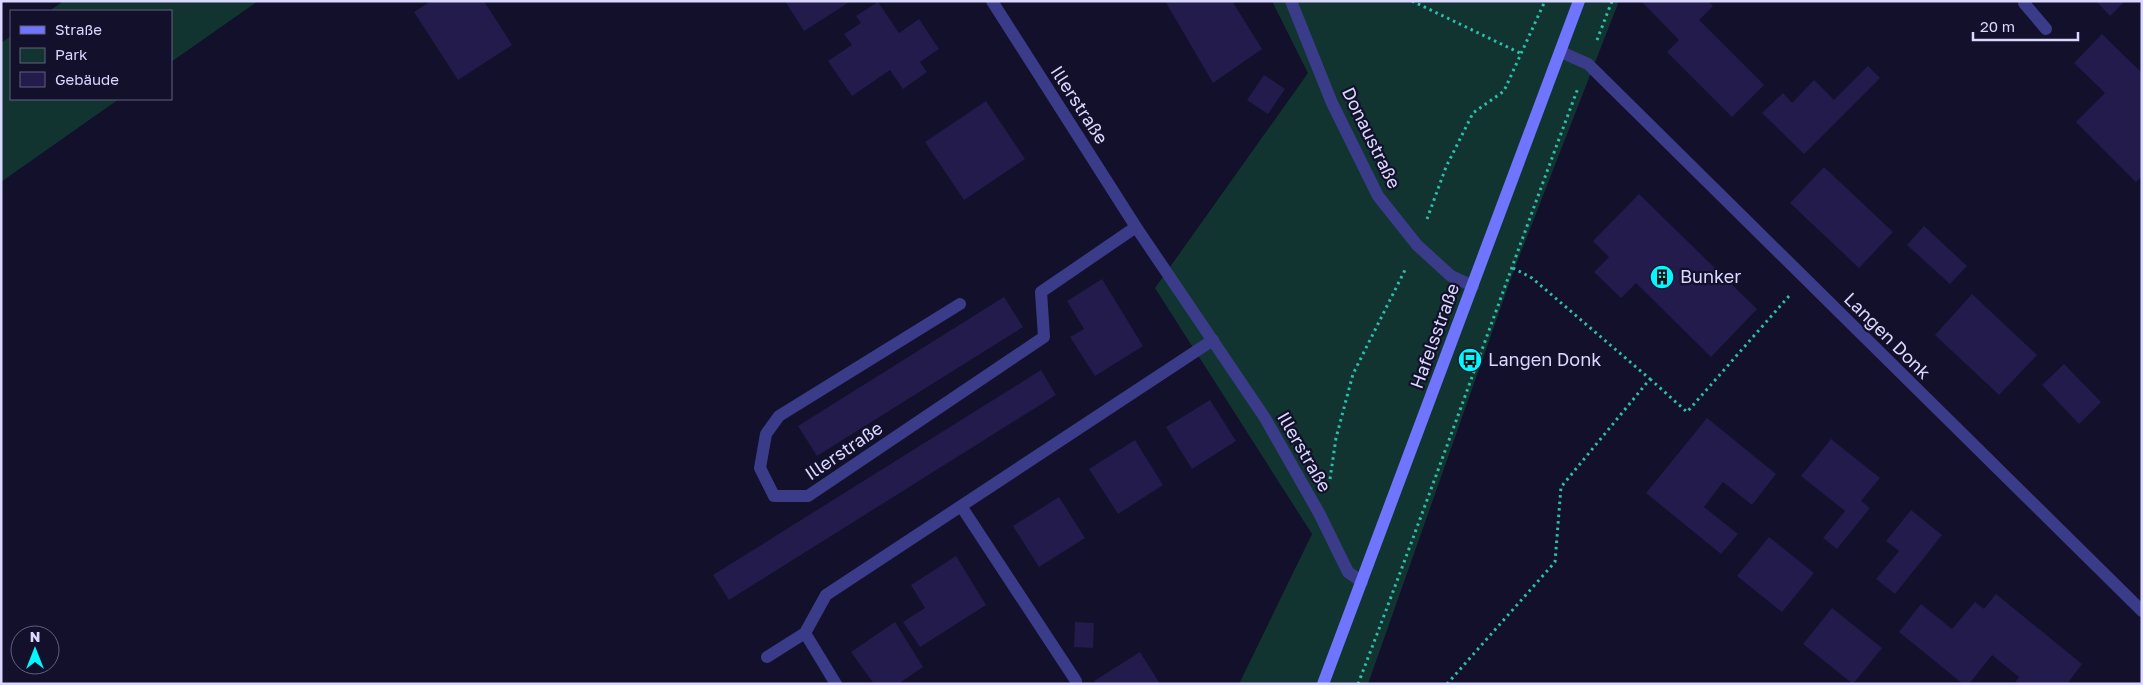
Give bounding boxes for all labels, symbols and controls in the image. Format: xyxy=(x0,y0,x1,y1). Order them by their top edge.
legend xyxy=(10,10,172,100)
scale bar xyxy=(1973,10,2078,42)
text: 20 m xyxy=(1980,17,2015,35)
text: Straße xyxy=(55,20,102,38)
text: Park xyxy=(55,45,88,63)
street label: Illerstraße xyxy=(1046,61,1113,148)
text: Gebäude xyxy=(55,70,119,88)
street label: Donaustraße xyxy=(1338,83,1406,192)
building icon: Bunker xyxy=(1649,264,1675,290)
place label: Bunker xyxy=(1680,265,1741,287)
street label: Hafelsstraße xyxy=(1405,280,1463,391)
street label: Langen Donk xyxy=(1840,287,1936,383)
bus stop icon: Langen Donk xyxy=(1457,347,1483,373)
place label: Langen Donk xyxy=(1488,348,1601,370)
street label: Illerstraße xyxy=(1273,407,1337,496)
street label: Illerstraße xyxy=(800,416,887,484)
north arrow xyxy=(10,625,60,675)
text: N xyxy=(30,628,40,645)

